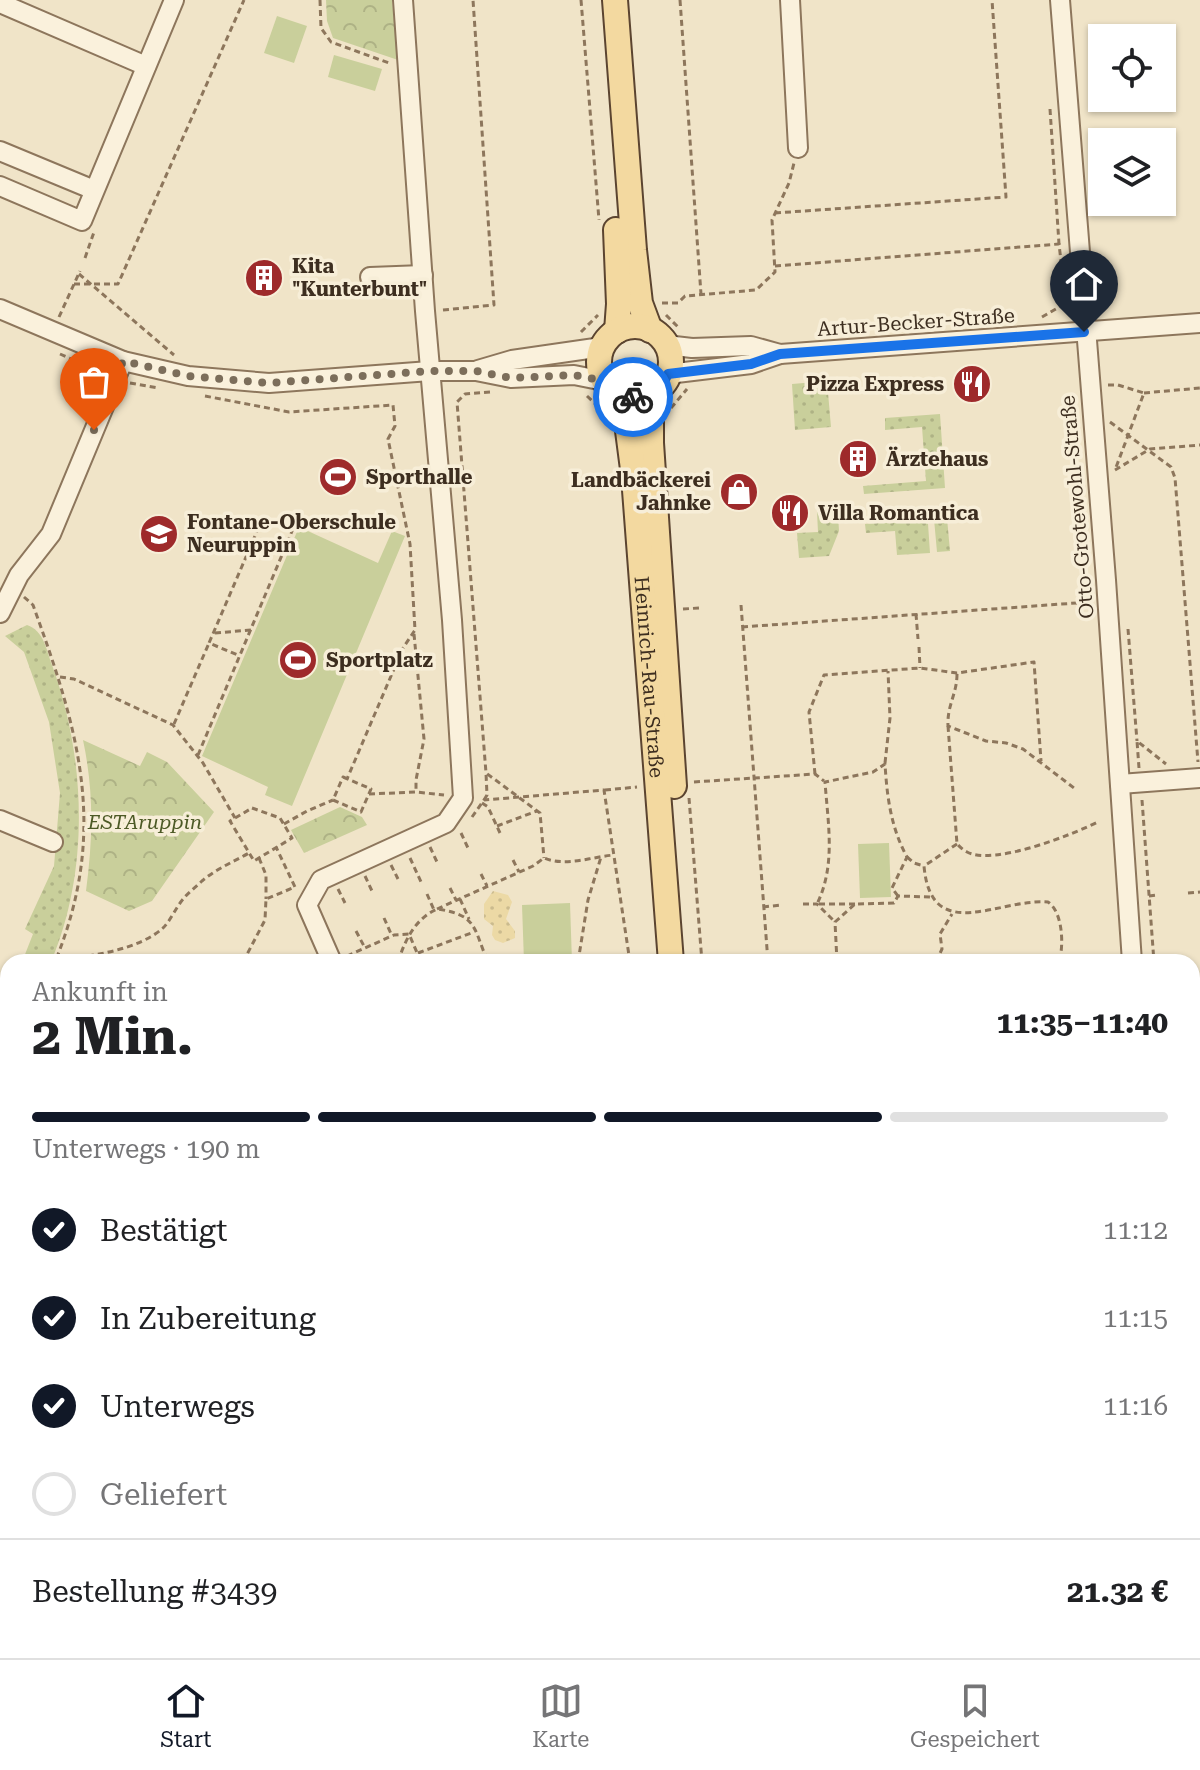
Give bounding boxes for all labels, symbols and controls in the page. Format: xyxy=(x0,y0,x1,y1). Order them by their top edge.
map controls xyxy=(1088,24,1176,216)
button: locate xyxy=(1088,24,1176,112)
button: layers xyxy=(1088,128,1176,216)
pin xyxy=(1050,250,1118,332)
place label: Kita "Kunterbunt" xyxy=(292,254,427,301)
building icon: Kita "Kunterbunt" xyxy=(243,257,285,299)
icon: home xyxy=(1062,262,1106,306)
street label: Artur-Becker-Straße xyxy=(816,303,1016,341)
pin xyxy=(60,348,128,430)
courier xyxy=(593,357,673,437)
icon: bag xyxy=(72,360,116,404)
restaurant icon: Pizza Express xyxy=(951,363,993,405)
place label: Pizza Express xyxy=(806,372,944,396)
icon: bike xyxy=(611,375,655,419)
street label: Otto-Grotewohl-Straße xyxy=(1055,394,1099,620)
building icon: Ärztehaus xyxy=(837,438,879,480)
place label: Ärztehaus xyxy=(886,446,988,471)
sports icon: Sporthalle xyxy=(317,456,359,498)
place label: Sporthalle xyxy=(366,465,473,489)
place label: Landbäckerei Jahnke xyxy=(571,468,711,515)
shop icon: Landbäckerei Jahnke xyxy=(718,471,760,513)
restaurant icon: Villa Romantica xyxy=(769,492,811,534)
place label: Villa Romantica xyxy=(818,501,979,525)
place label: Fontane-Oberschule Neuruppin xyxy=(187,510,396,557)
school or university icon: Fontane-Oberschule Neuruppin xyxy=(138,513,180,555)
street label: Heinrich-Rau-Straße xyxy=(630,575,669,779)
sports icon: Sportplatz xyxy=(277,639,319,681)
place label: Sportplatz xyxy=(326,648,433,672)
park label: ESTAruppin xyxy=(87,810,202,834)
text: Ankunft in xyxy=(32,977,168,1007)
text: 11:35–11:40 xyxy=(996,1005,1168,1040)
text: 2 Min. xyxy=(32,1006,193,1067)
text: Unterwegs · 190 m xyxy=(32,1134,260,1164)
icon: check xyxy=(32,1208,76,1252)
text: Bestätigt xyxy=(100,1213,227,1248)
text: 11:12 xyxy=(1103,1215,1168,1245)
icon: check xyxy=(32,1296,76,1340)
text: In Zubereitung xyxy=(100,1301,316,1336)
text: 11:15 xyxy=(1103,1303,1168,1333)
icon: check xyxy=(32,1384,76,1428)
text: Unterwegs xyxy=(100,1389,255,1424)
text: 11:16 xyxy=(1103,1391,1168,1421)
text: Geliefert xyxy=(100,1477,227,1512)
text: Bestellung #3439 xyxy=(32,1574,277,1609)
text: 21.32 € xyxy=(1067,1574,1168,1609)
tab: Start xyxy=(160,1679,212,1752)
tab: Karte xyxy=(532,1679,589,1752)
tab: Gespeichert xyxy=(910,1679,1040,1752)

